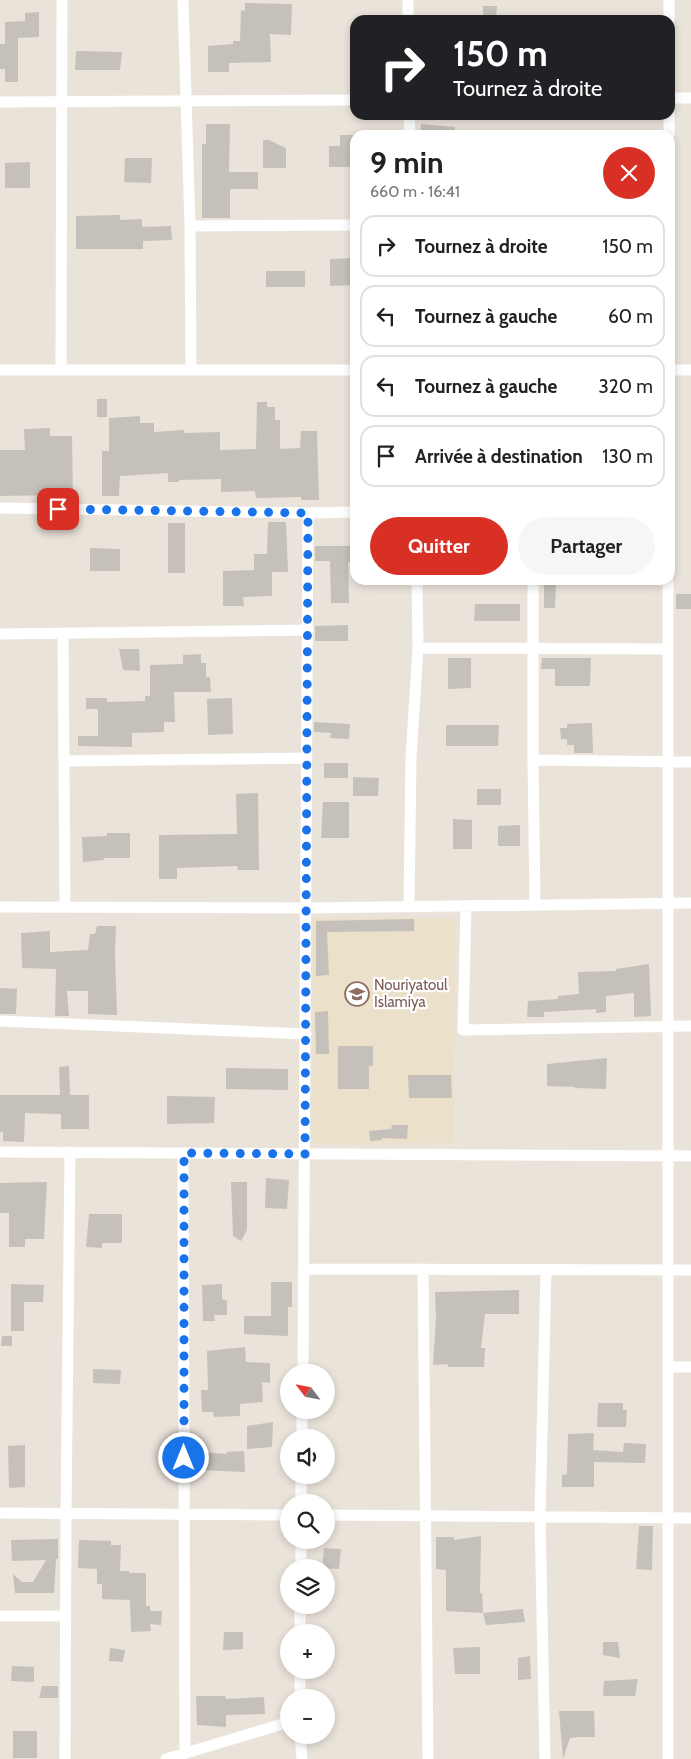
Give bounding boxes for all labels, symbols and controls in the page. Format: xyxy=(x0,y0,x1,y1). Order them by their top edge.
text: 150 m xyxy=(453,32,548,75)
icon: right xyxy=(370,35,435,100)
text: Tournez à droite xyxy=(453,75,602,102)
text: 9 min xyxy=(370,144,443,181)
button: close xyxy=(603,147,655,199)
text: 660 m · 16:41 xyxy=(370,182,460,201)
icon: right xyxy=(372,232,400,260)
text: Tournez à droite xyxy=(415,235,548,258)
text: 150 m xyxy=(602,235,653,258)
icon: left xyxy=(372,302,400,330)
text: Tournez à gauche xyxy=(415,305,557,328)
text: 60 m xyxy=(608,305,653,328)
icon: left xyxy=(372,372,400,400)
text: Tournez à gauche xyxy=(415,375,557,398)
text: 320 m xyxy=(599,375,653,398)
icon: arrive xyxy=(372,442,400,470)
text: Arrivée à destination xyxy=(415,445,583,468)
text: 130 m xyxy=(602,445,653,468)
pin xyxy=(37,488,79,530)
icon: arrive xyxy=(44,495,72,523)
button: Quitter xyxy=(370,517,508,575)
button: Partager xyxy=(518,517,655,575)
place label: Nouriyatoul Islamiya xyxy=(374,976,448,1011)
school or university icon: Nouriyatoul Islamiya xyxy=(344,981,370,1007)
north arrow xyxy=(280,1364,335,1419)
map controls xyxy=(280,1364,335,1744)
button: sound xyxy=(280,1429,335,1484)
position arrow xyxy=(157,1431,209,1483)
button: search xyxy=(280,1494,335,1549)
button: layers xyxy=(280,1559,335,1614)
button: + xyxy=(280,1624,335,1679)
button: − xyxy=(280,1689,335,1744)

